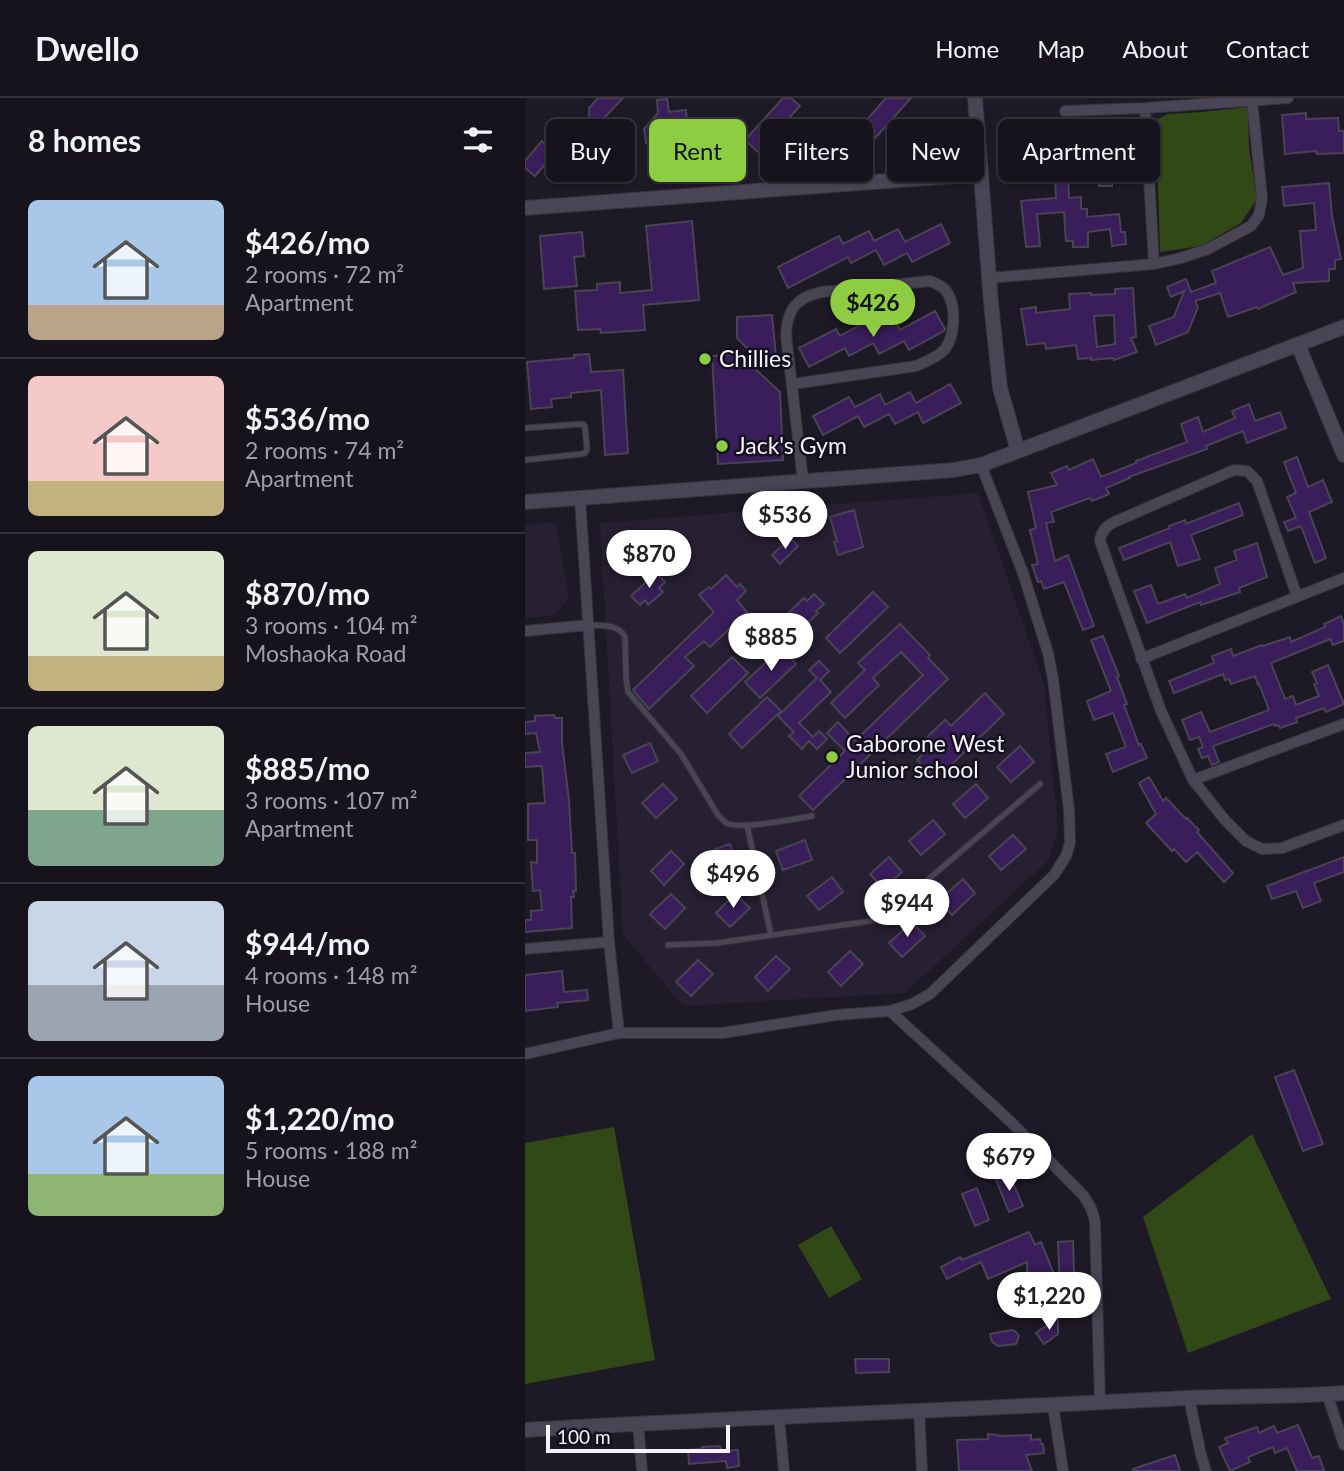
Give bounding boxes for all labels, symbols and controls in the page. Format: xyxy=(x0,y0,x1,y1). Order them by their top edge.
text: Dwello xyxy=(35,28,139,68)
text: Home xyxy=(935,34,999,63)
text: Map xyxy=(1037,34,1085,63)
text: About xyxy=(1123,34,1188,63)
text: Contact xyxy=(1226,34,1309,63)
chip: Buy xyxy=(546,119,635,182)
chip: Rent xyxy=(649,119,746,182)
chip: Filters xyxy=(760,119,873,182)
chip: New xyxy=(887,119,984,182)
chip: Apartment xyxy=(998,119,1160,182)
icon: filters xyxy=(459,121,497,159)
text: 8 homes xyxy=(28,122,141,158)
text: $426/mo xyxy=(245,224,370,260)
icon: home xyxy=(84,228,168,312)
text: 2 rooms · 72 m² xyxy=(245,260,404,288)
pin: $426 xyxy=(832,280,914,339)
text: Apartment xyxy=(245,288,353,316)
text: $426 xyxy=(846,288,900,316)
place label: Chillies xyxy=(719,344,791,372)
marker: Chillies xyxy=(697,351,713,367)
text: $536/mo xyxy=(245,400,370,436)
icon: home xyxy=(84,404,168,488)
place label: Jack's Gym xyxy=(736,431,847,459)
text: 2 rooms · 74 m² xyxy=(245,436,404,464)
marker: Jack's Gym xyxy=(714,438,730,454)
text: Apartment xyxy=(245,464,353,492)
pin: $536 xyxy=(744,491,826,551)
text: $536 xyxy=(758,500,812,528)
pin: $870 xyxy=(608,531,690,590)
text: $870 xyxy=(622,539,676,567)
text: $870/mo xyxy=(245,575,370,611)
icon: home xyxy=(84,579,168,663)
text: 3 rooms · 104 m² xyxy=(245,611,417,639)
pin: $885 xyxy=(730,614,812,673)
text: $885 xyxy=(744,622,798,650)
text: Moshaoka Road xyxy=(245,639,406,667)
place label: Gaborone West Junior school xyxy=(846,729,1005,783)
marker: Gaborone West Junior school xyxy=(824,749,840,765)
text: $885/mo xyxy=(245,750,370,786)
icon: home xyxy=(84,754,168,838)
text: 3 rooms · 107 m² xyxy=(245,786,417,814)
text: Apartment xyxy=(245,814,353,842)
pin: $496 xyxy=(692,850,774,910)
text: $496 xyxy=(706,859,760,887)
pin: $944 xyxy=(866,880,948,939)
text: $944 xyxy=(880,888,934,916)
text: $944/mo xyxy=(245,925,370,961)
icon: home xyxy=(84,929,168,1013)
text: 4 rooms · 148 m² xyxy=(245,961,417,989)
text: House xyxy=(245,989,310,1017)
text: $1,220/mo xyxy=(245,1100,394,1136)
icon: home xyxy=(84,1104,168,1188)
pin: $679 xyxy=(968,1134,1050,1193)
text: 5 rooms · 188 m² xyxy=(245,1136,417,1164)
text: $679 xyxy=(982,1142,1036,1170)
text: House xyxy=(245,1164,310,1192)
pin: $1,220 xyxy=(992,1272,1106,1332)
text: $1,220 xyxy=(1013,1281,1085,1309)
scale bar xyxy=(546,1422,730,1454)
text: 100 m xyxy=(557,1425,611,1448)

